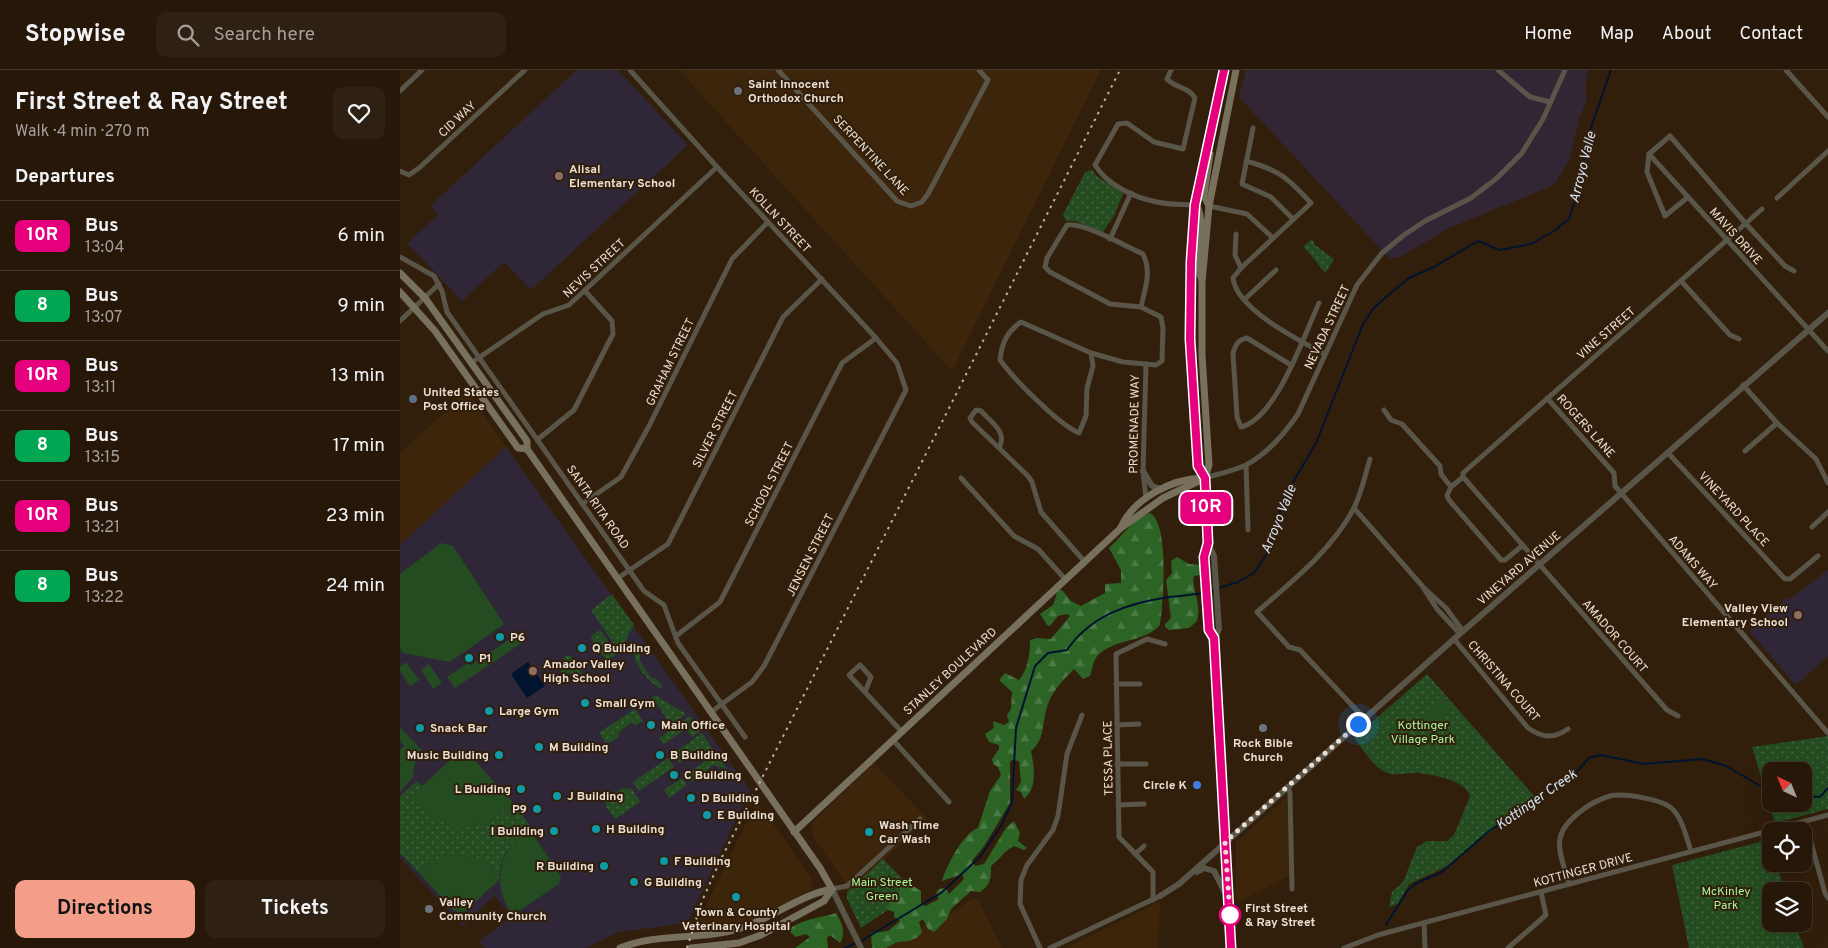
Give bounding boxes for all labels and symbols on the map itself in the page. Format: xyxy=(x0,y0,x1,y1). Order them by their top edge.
place label: Saint Innocent Orthodox Church xyxy=(748,77,844,107)
marker: Saint Innocent Orthodox Church xyxy=(732,85,744,97)
street label: CID WAY xyxy=(435,98,480,141)
street label: SERPENTINE LANE xyxy=(829,112,912,199)
water label: Arroyo Valle xyxy=(1566,129,1601,205)
place label: Alisal Elementary School xyxy=(569,162,675,192)
marker: Alisal Elementary School xyxy=(553,170,565,182)
street label: KOLLN STREET xyxy=(745,184,814,257)
street label: MAVIS DRIVE xyxy=(1705,205,1765,269)
street label: NEVIS STREET xyxy=(560,236,629,302)
street label: NEVADA STREET xyxy=(1301,283,1354,372)
street label: VINE STREET xyxy=(1574,304,1639,364)
street label: GRAHAM STREET xyxy=(643,316,699,409)
street label: PROMENADE WAY xyxy=(1126,374,1144,474)
place label: United States Post Office xyxy=(423,385,499,415)
street label: SILVER STREET xyxy=(690,388,742,471)
street label: ROGERS LANE xyxy=(1552,391,1618,462)
marker: United States Post Office xyxy=(407,393,419,405)
street label: SCHOOL STREET xyxy=(742,439,798,530)
street label: SANTA RITA ROAD xyxy=(562,462,632,553)
street label: VINEYARD PLACE xyxy=(1694,469,1772,551)
water label: Arroyo Valle xyxy=(1258,482,1301,556)
line badge: 10R xyxy=(1177,492,1235,524)
street label: JENSEN STREET xyxy=(783,511,839,600)
street label: VINEYARD AVENUE xyxy=(1475,528,1565,609)
street label: ADAMS WAY xyxy=(1664,532,1721,593)
street label: AMADOR COURT xyxy=(1578,597,1651,677)
place label: Valley View Elementary School xyxy=(1682,601,1788,631)
marker: Valley View Elementary School xyxy=(1792,609,1804,621)
street label: STANLEY BOULEVARD xyxy=(901,624,1001,719)
place label: P6 xyxy=(510,630,525,646)
marker: P6 xyxy=(494,631,506,643)
street label: CHRISTINA COURT xyxy=(1464,638,1543,726)
place label: Q Building xyxy=(592,641,650,657)
marker: Q Building xyxy=(576,642,588,654)
place label: P1 xyxy=(479,651,491,667)
marker: P1 xyxy=(463,652,475,664)
place label: Amador Valley High School xyxy=(543,657,624,687)
marker: Amador Valley High School xyxy=(527,665,539,677)
place label: Small Gym xyxy=(595,696,655,712)
marker: Small Gym xyxy=(579,697,591,709)
place label: Large Gym xyxy=(499,704,559,720)
marker: Large Gym xyxy=(483,705,495,717)
your location xyxy=(1346,712,1371,737)
place label: Main Office xyxy=(661,718,725,734)
park label: Kottinger Village Park xyxy=(1391,718,1455,748)
marker: Main Office xyxy=(645,719,657,731)
street label: TESSA PLACE xyxy=(1100,720,1118,796)
place label: Snack Bar xyxy=(430,721,488,737)
marker: Snack Bar xyxy=(414,722,426,734)
marker: Rock Bible Church xyxy=(1257,722,1269,734)
place label: Rock Bible Church xyxy=(1233,736,1293,766)
place label: M Building xyxy=(549,740,608,756)
marker: M Building xyxy=(533,741,545,753)
place label: Music Building xyxy=(407,748,489,764)
place label: B Building xyxy=(670,748,728,764)
marker: Music Building xyxy=(493,749,505,761)
marker: B Building xyxy=(654,749,666,761)
north arrow xyxy=(1762,762,1812,812)
water label: Kottinger Creek xyxy=(1493,766,1581,834)
place label: C Building xyxy=(684,768,741,784)
marker: C Building xyxy=(668,769,680,781)
place label: Circle K xyxy=(1143,778,1188,794)
marker: Circle K xyxy=(1191,779,1203,791)
place label: L Building xyxy=(455,782,511,798)
marker: L Building xyxy=(515,783,527,795)
place label: J Building xyxy=(567,789,623,805)
marker: J Building xyxy=(551,790,563,802)
place label: D Building xyxy=(701,791,759,807)
marker: D Building xyxy=(685,792,697,804)
place label: P9 xyxy=(512,802,527,818)
marker: P9 xyxy=(531,803,543,815)
place label: E Building xyxy=(717,808,774,824)
marker: E Building xyxy=(701,809,713,821)
place label: Wash Time Car Wash xyxy=(879,818,940,848)
place label: H Building xyxy=(606,822,664,838)
marker: H Building xyxy=(590,823,602,835)
place label: I Building xyxy=(491,824,544,840)
marker: I Building xyxy=(548,825,560,837)
marker: Wash Time Car Wash xyxy=(863,826,875,838)
street label: KOTTINGER DRIVE xyxy=(1532,850,1635,892)
place label: F Building xyxy=(674,854,731,870)
marker: F Building xyxy=(658,855,670,867)
place label: R Building xyxy=(536,859,594,875)
marker: R Building xyxy=(598,860,610,872)
place label: G Building xyxy=(644,875,702,891)
park label: Main Street Green xyxy=(851,875,913,905)
marker: G Building xyxy=(628,876,640,888)
park label: McKinley Park xyxy=(1701,884,1751,914)
marker: Town & County Veterinary Hospital xyxy=(730,891,742,903)
place label: Valley Community Church xyxy=(439,895,547,925)
place label: First Street & Ray Street xyxy=(1245,901,1316,931)
marker: Valley Community Church xyxy=(423,903,435,915)
marker: First Street & Ray Street xyxy=(1219,904,1241,926)
place label: Town & County Veterinary Hospital xyxy=(682,905,790,935)

